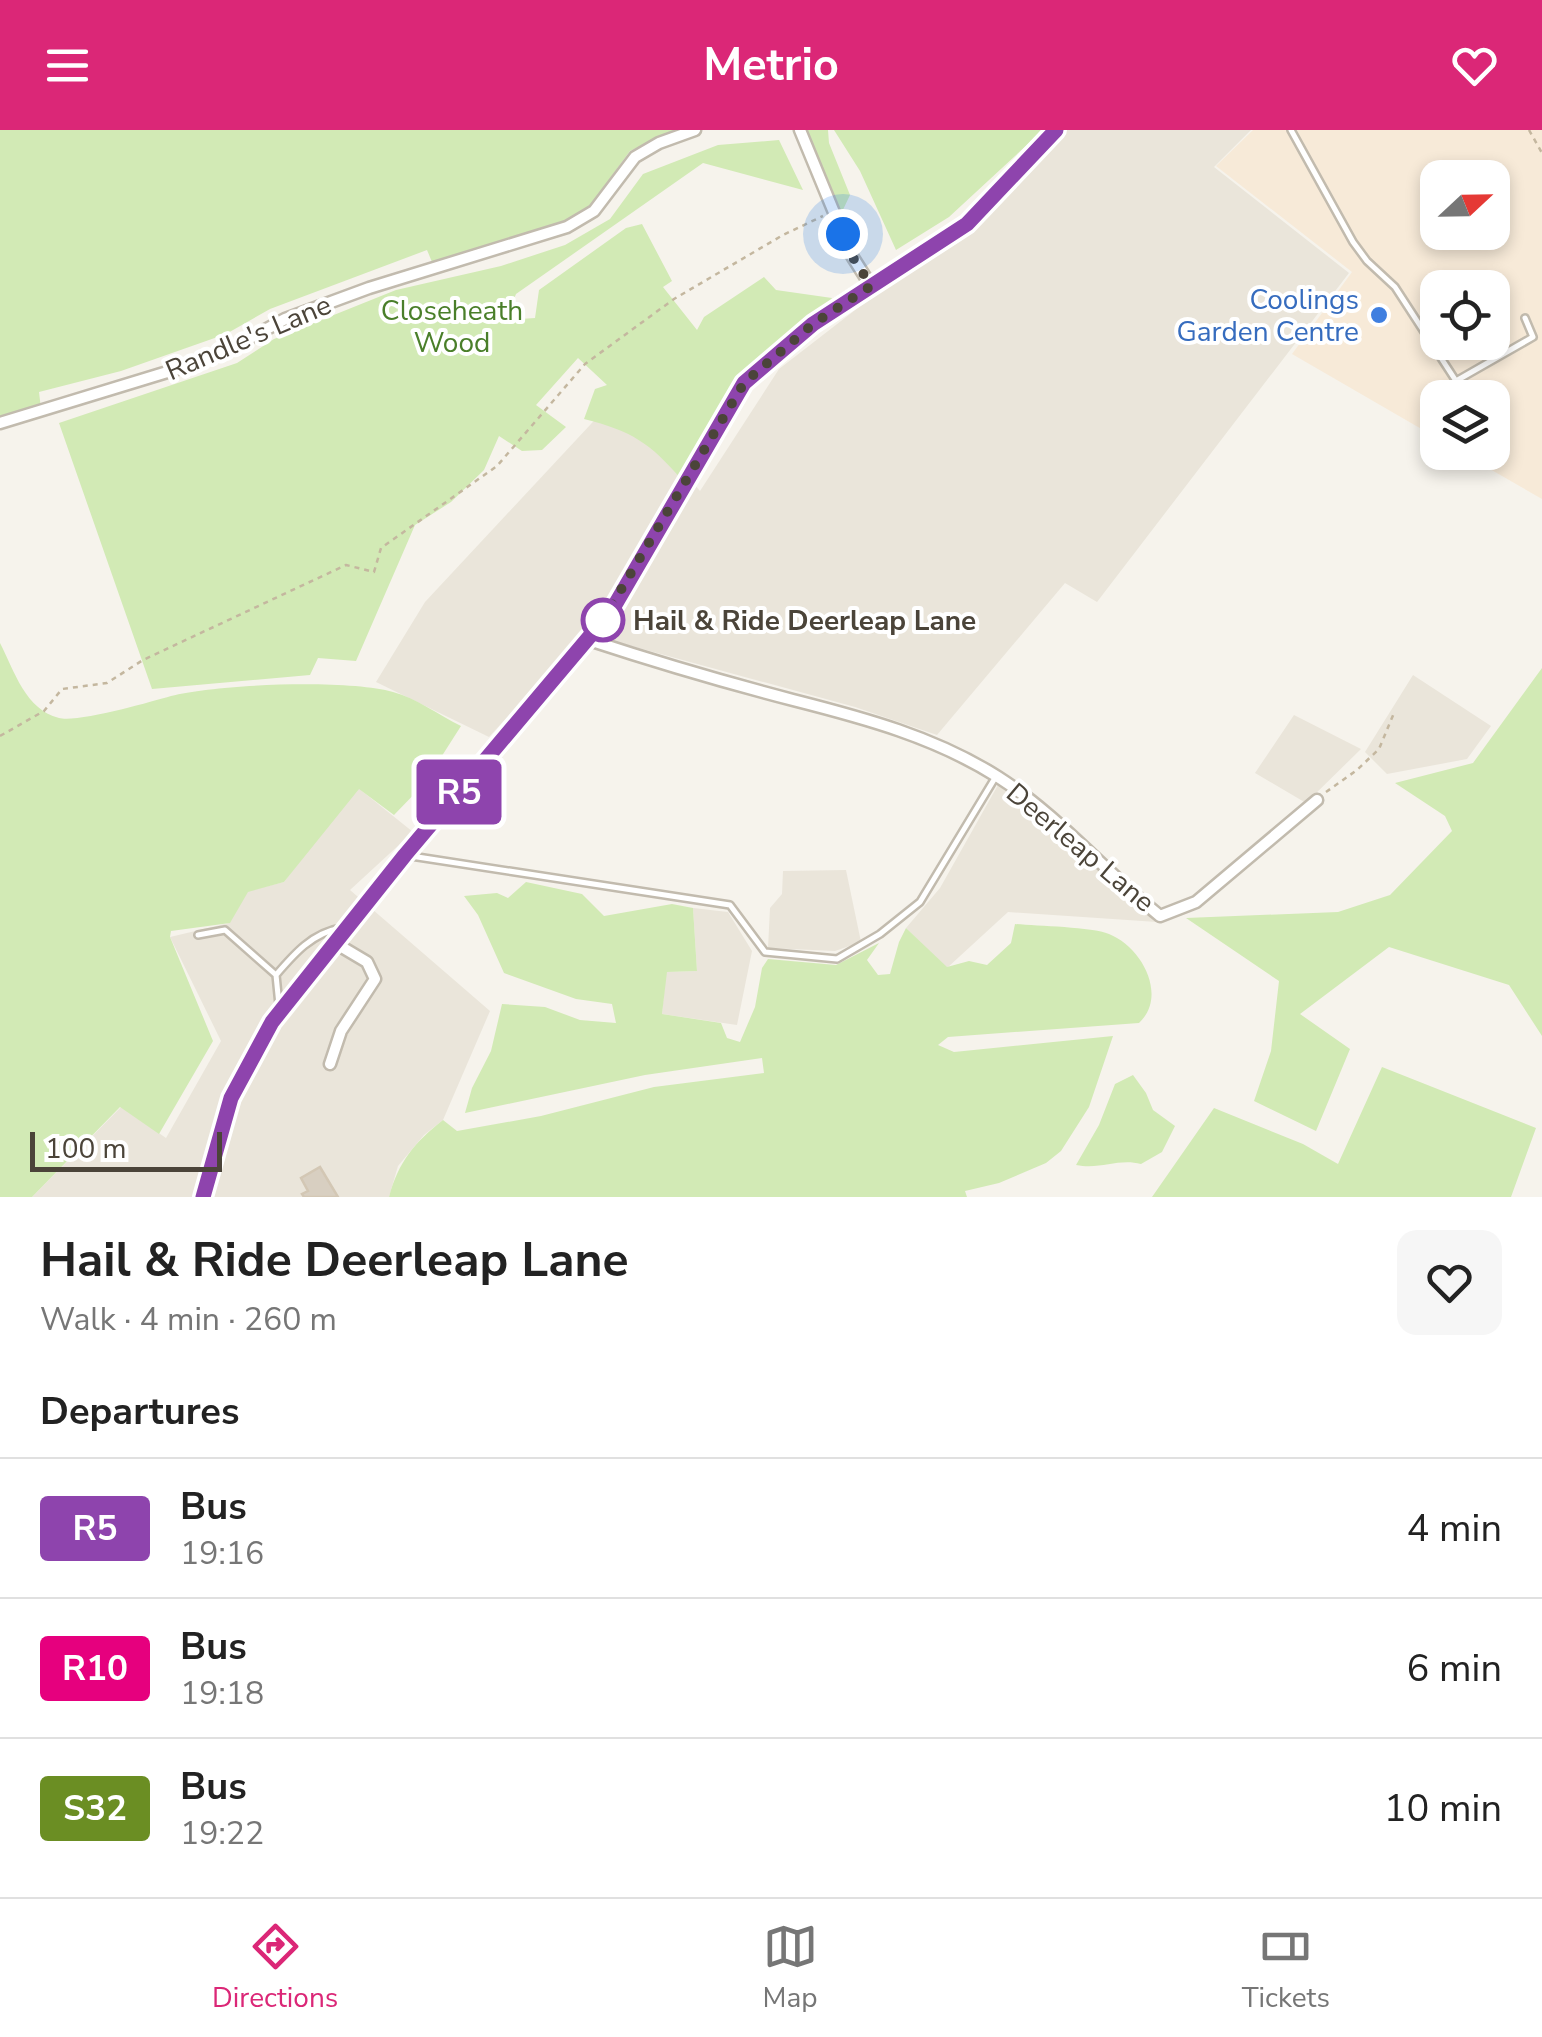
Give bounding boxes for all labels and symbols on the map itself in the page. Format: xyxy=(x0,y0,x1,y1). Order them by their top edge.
north arrow xyxy=(1420,160,1510,250)
your location xyxy=(818,209,868,259)
place label: Coolings Garden Centre xyxy=(1176,281,1359,351)
street label: Randle's Lane xyxy=(160,286,337,390)
park label: Closeheath Wood xyxy=(381,292,523,362)
marker: Coolings Garden Centre xyxy=(1368,304,1390,326)
marker: Hail & Ride Deerleap Lane xyxy=(582,599,624,641)
place label: Hail & Ride Deerleap Lane xyxy=(633,602,976,640)
line badge: R5 xyxy=(414,760,504,824)
street label: Deerleap Lane xyxy=(998,774,1163,921)
scale bar xyxy=(30,1127,222,1172)

